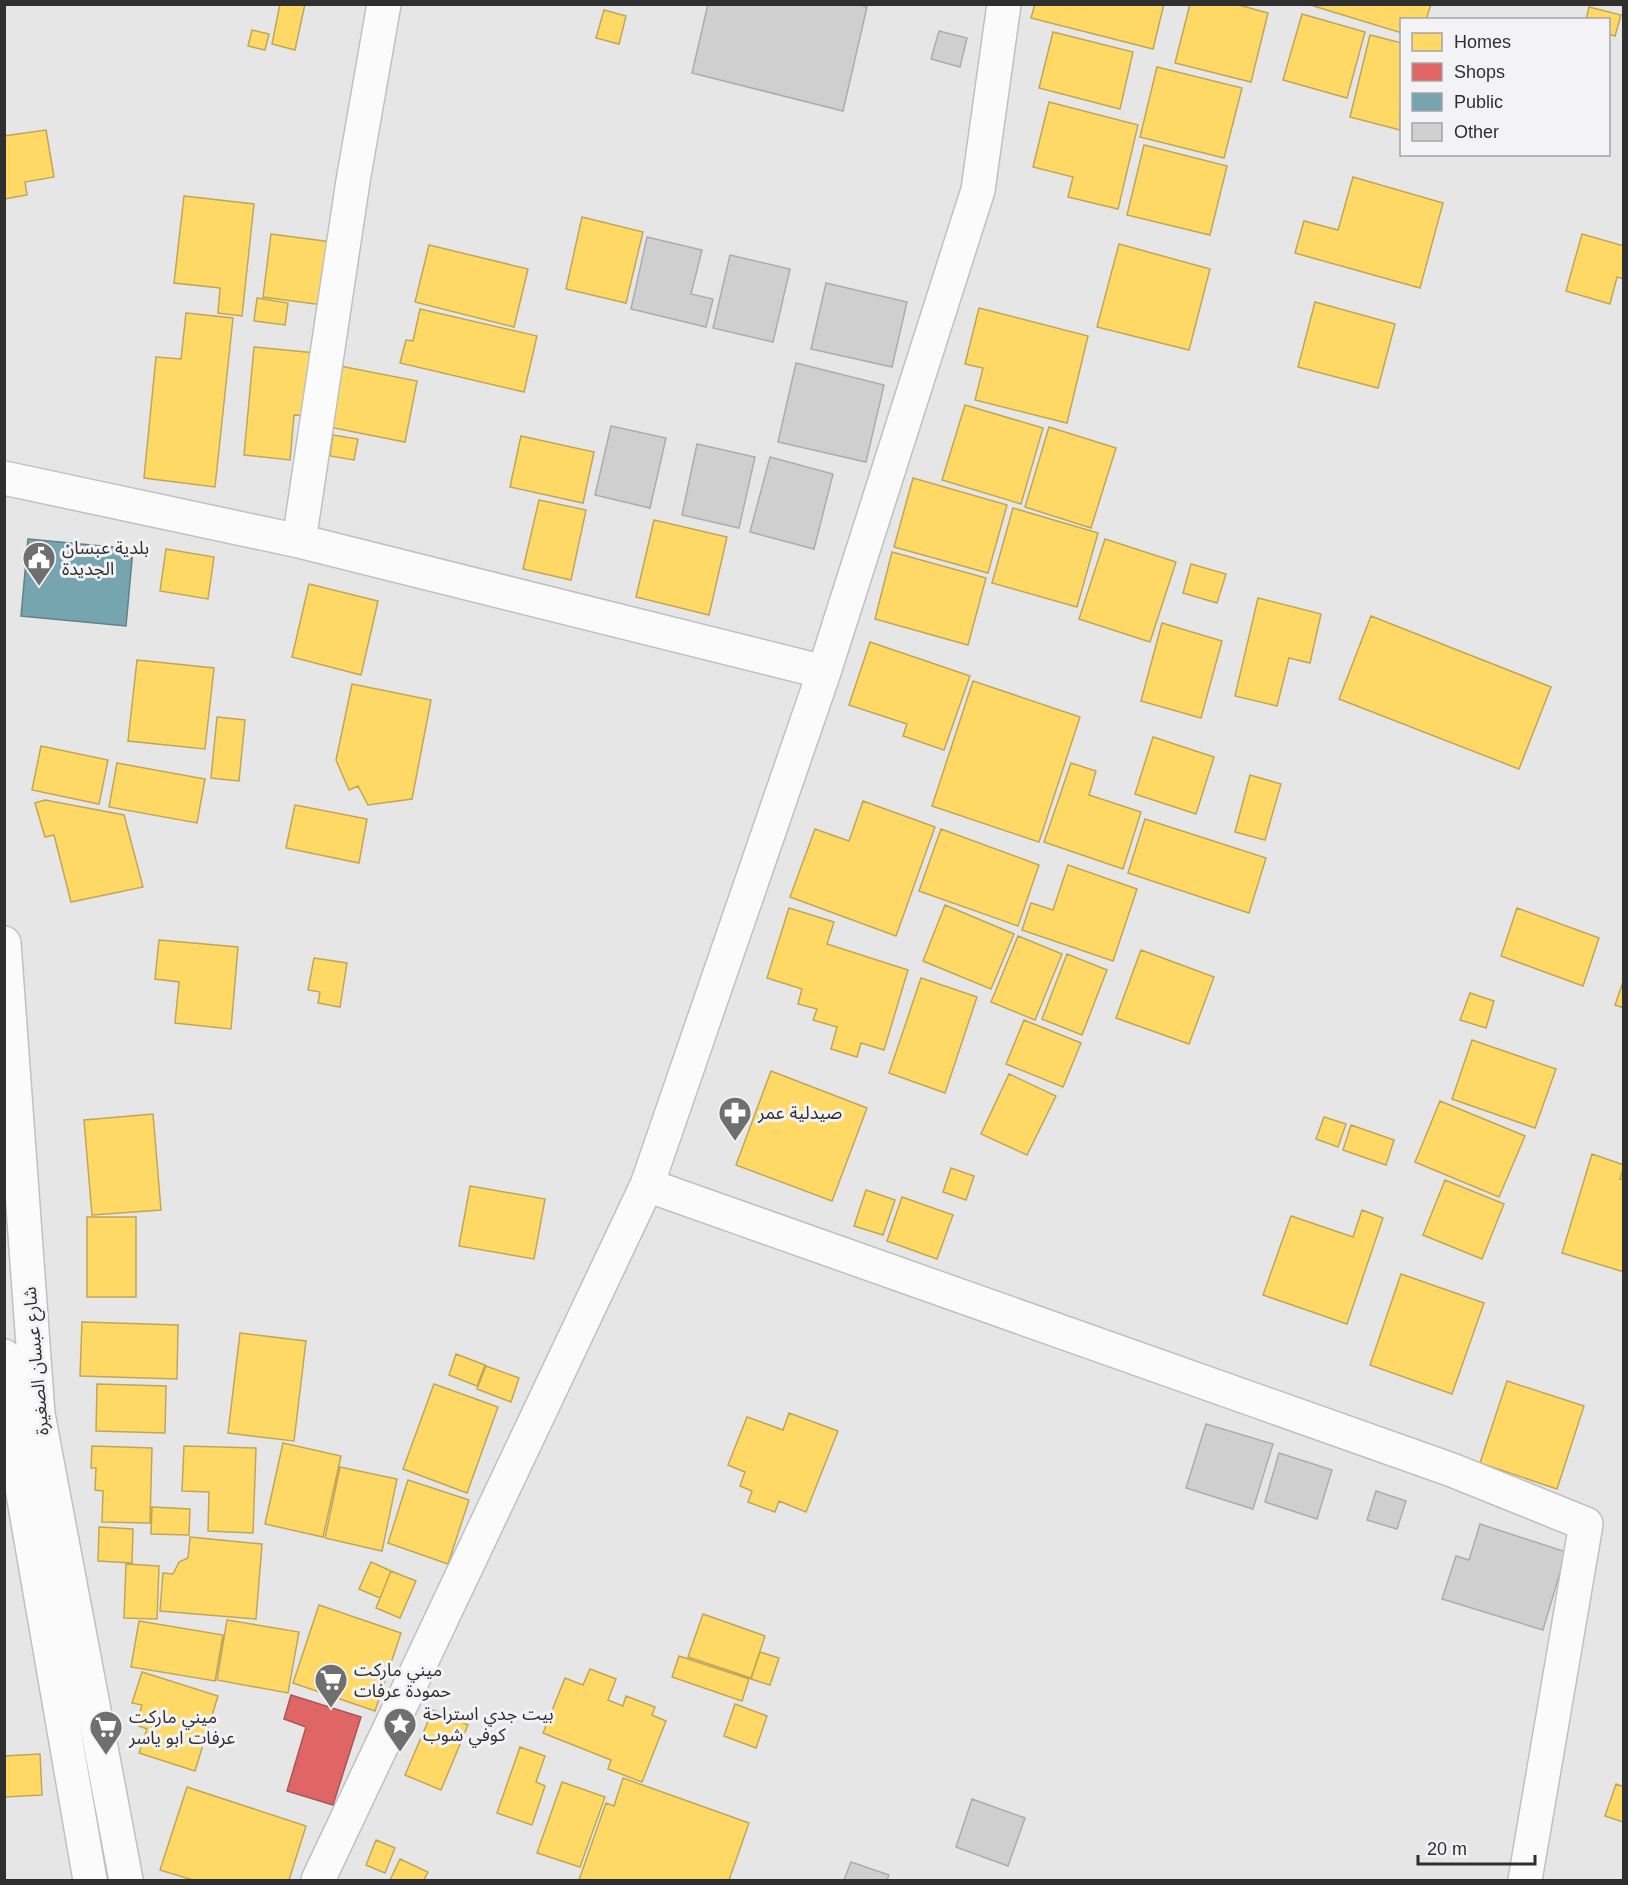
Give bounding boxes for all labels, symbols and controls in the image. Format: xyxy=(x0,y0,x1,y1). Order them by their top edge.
legend xyxy=(1400,18,1610,156)
text: Homes xyxy=(1454,32,1511,52)
text: Shops xyxy=(1454,62,1505,82)
text: Public xyxy=(1454,92,1503,112)
text: Other xyxy=(1454,122,1499,142)
place label: بلدية عبسان الجديدة xyxy=(62,538,149,579)
public building icon: بلدية عبسان الجديدة xyxy=(21,540,57,587)
pharmacy icon: صيدلية عمر xyxy=(717,1095,753,1142)
place label: صيدلية عمر xyxy=(757,1103,842,1124)
street label: شارع عبسان الصغيرة xyxy=(20,1286,56,1436)
place label: ميني ماركت حمودة عرفات xyxy=(354,1660,451,1702)
supermarket icon: ميني ماركت حمودة عرفات xyxy=(313,1662,349,1709)
place label: بيت جدي استراحة كوفي شوب xyxy=(423,1704,554,1748)
place icon: بيت جدي استراحة كوفي شوب xyxy=(382,1706,418,1753)
place label: ميني ماركت عرفات ابو ياسر xyxy=(128,1707,235,1749)
supermarket icon: ميني ماركت عرفات ابو ياسر xyxy=(88,1709,124,1756)
scale bar xyxy=(1418,1828,1535,1866)
text: 20 m xyxy=(1427,1839,1467,1859)

